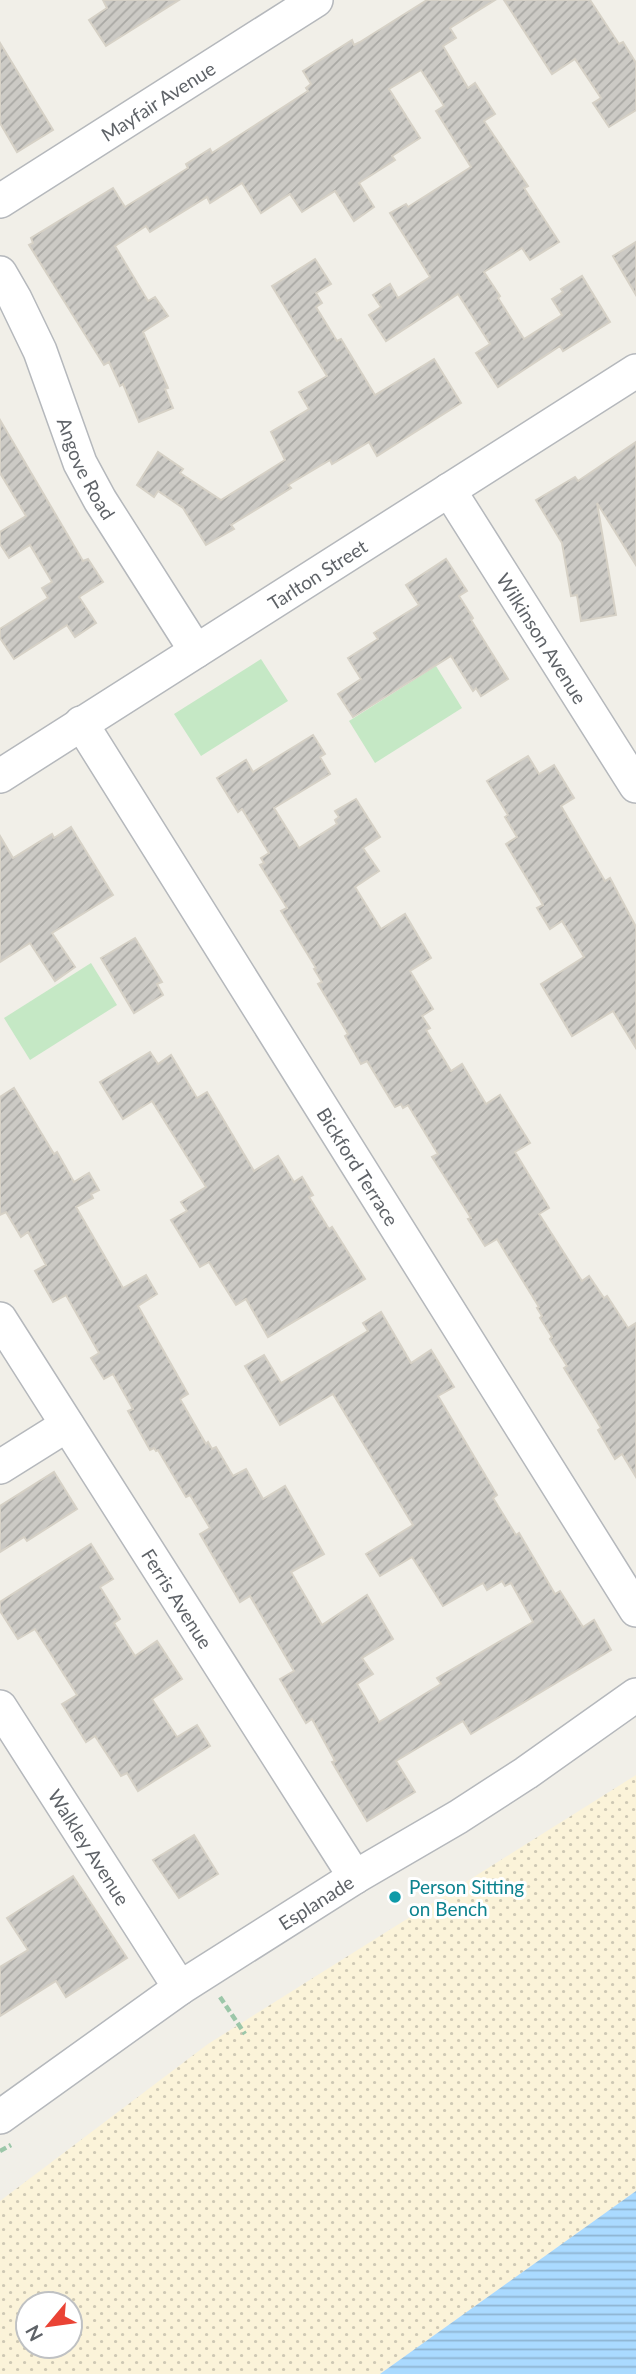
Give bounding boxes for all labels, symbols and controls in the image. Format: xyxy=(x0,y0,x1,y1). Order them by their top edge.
street label: Mayfair Avenue xyxy=(96,56,219,145)
street label: Angove Road xyxy=(53,414,121,523)
street label: Tarlton Street xyxy=(263,534,371,614)
street label: Wilkinson Avenue xyxy=(493,568,592,708)
street label: Bickford Terrace xyxy=(313,1103,404,1230)
street label: Ferris Avenue xyxy=(137,1544,218,1652)
street label: Walkley Avenue xyxy=(44,1785,135,1909)
street label: Esplanade xyxy=(274,1870,357,1934)
place label: Person Sitting on Bench xyxy=(409,1875,524,1920)
marker: Person Sitting on Bench xyxy=(387,1889,403,1905)
north arrow xyxy=(14,2290,84,2360)
text: N xyxy=(20,2322,47,2345)

